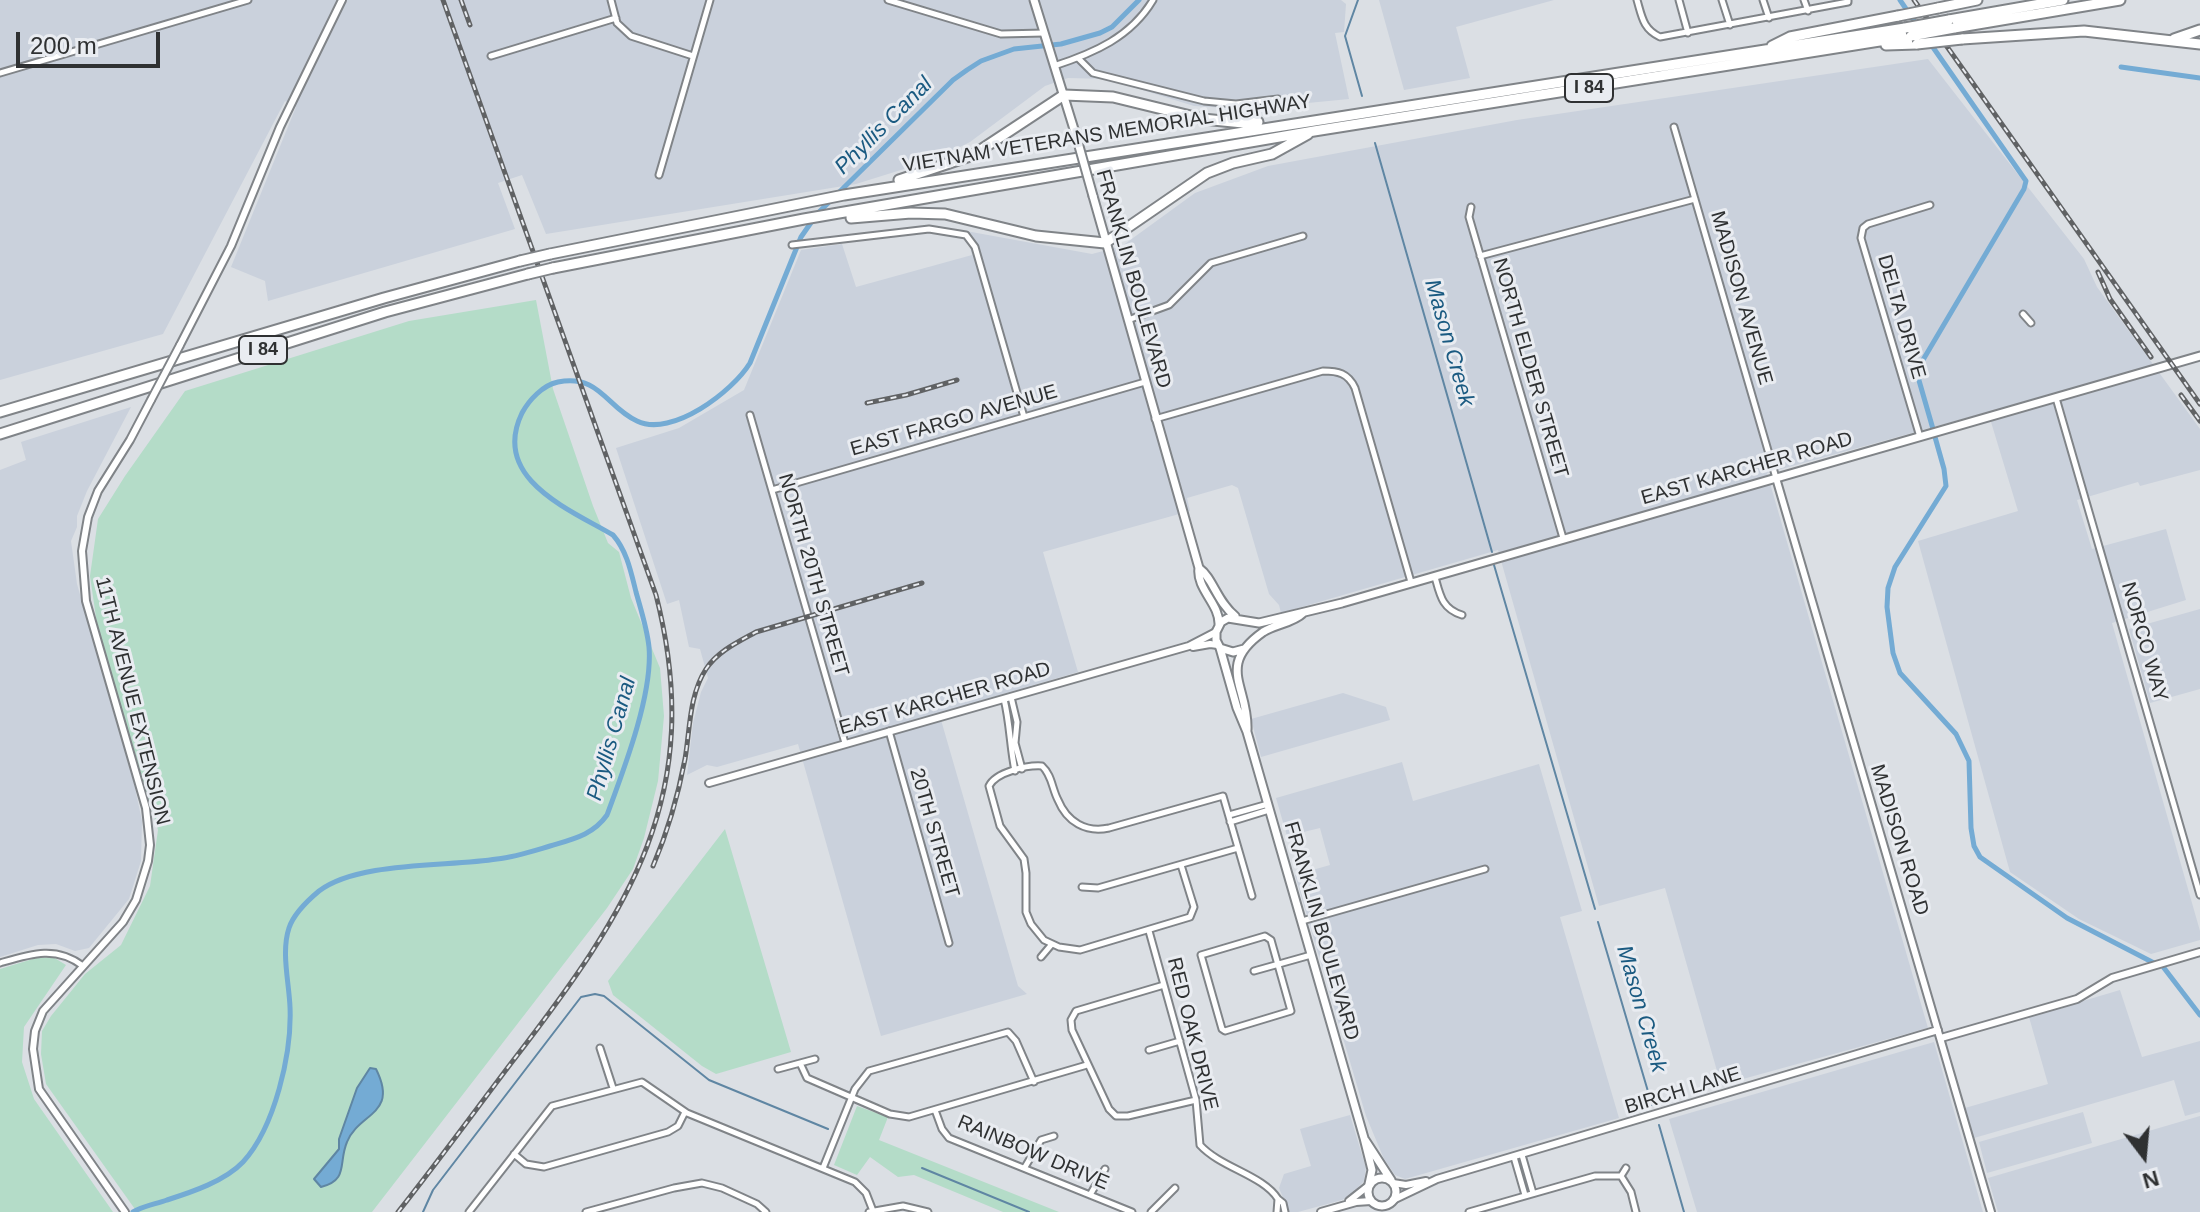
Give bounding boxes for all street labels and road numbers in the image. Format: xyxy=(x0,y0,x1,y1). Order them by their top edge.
road number: I 84 xyxy=(1565,74,1613,102)
street label: VIETNAM VETERANS MEMORIAL HIGHWAY xyxy=(901,90,1313,178)
street label: FRANKLIN BOULEVARD xyxy=(1090,167,1176,391)
street label: MADISON AVENUE xyxy=(1705,208,1777,388)
street label: DELTA DRIVE xyxy=(1872,252,1930,382)
street label: NORTH ELDER STREET xyxy=(1487,255,1573,481)
road number: I 84 xyxy=(239,336,287,364)
street label: EAST FARGO AVENUE xyxy=(848,380,1060,462)
street label: EAST KARCHER ROAD xyxy=(1638,427,1856,511)
street label: NORTH 20TH STREET xyxy=(773,471,853,679)
street label: 11TH AVENUE EXTENSION xyxy=(90,574,174,828)
street label: NORCO WAY xyxy=(2115,579,2173,705)
street label: EAST KARCHER ROAD xyxy=(836,657,1054,741)
street label: MADISON ROAD xyxy=(1865,762,1933,918)
street label: 20TH STREET xyxy=(904,766,964,900)
street label: FRANKLIN BOULEVARD xyxy=(1278,819,1364,1043)
street label: RED OAK DRIVE xyxy=(1161,955,1223,1113)
street label: BIRCH LANE xyxy=(1622,1062,1744,1120)
street label: RAINBOW DRIVE xyxy=(954,1110,1112,1196)

